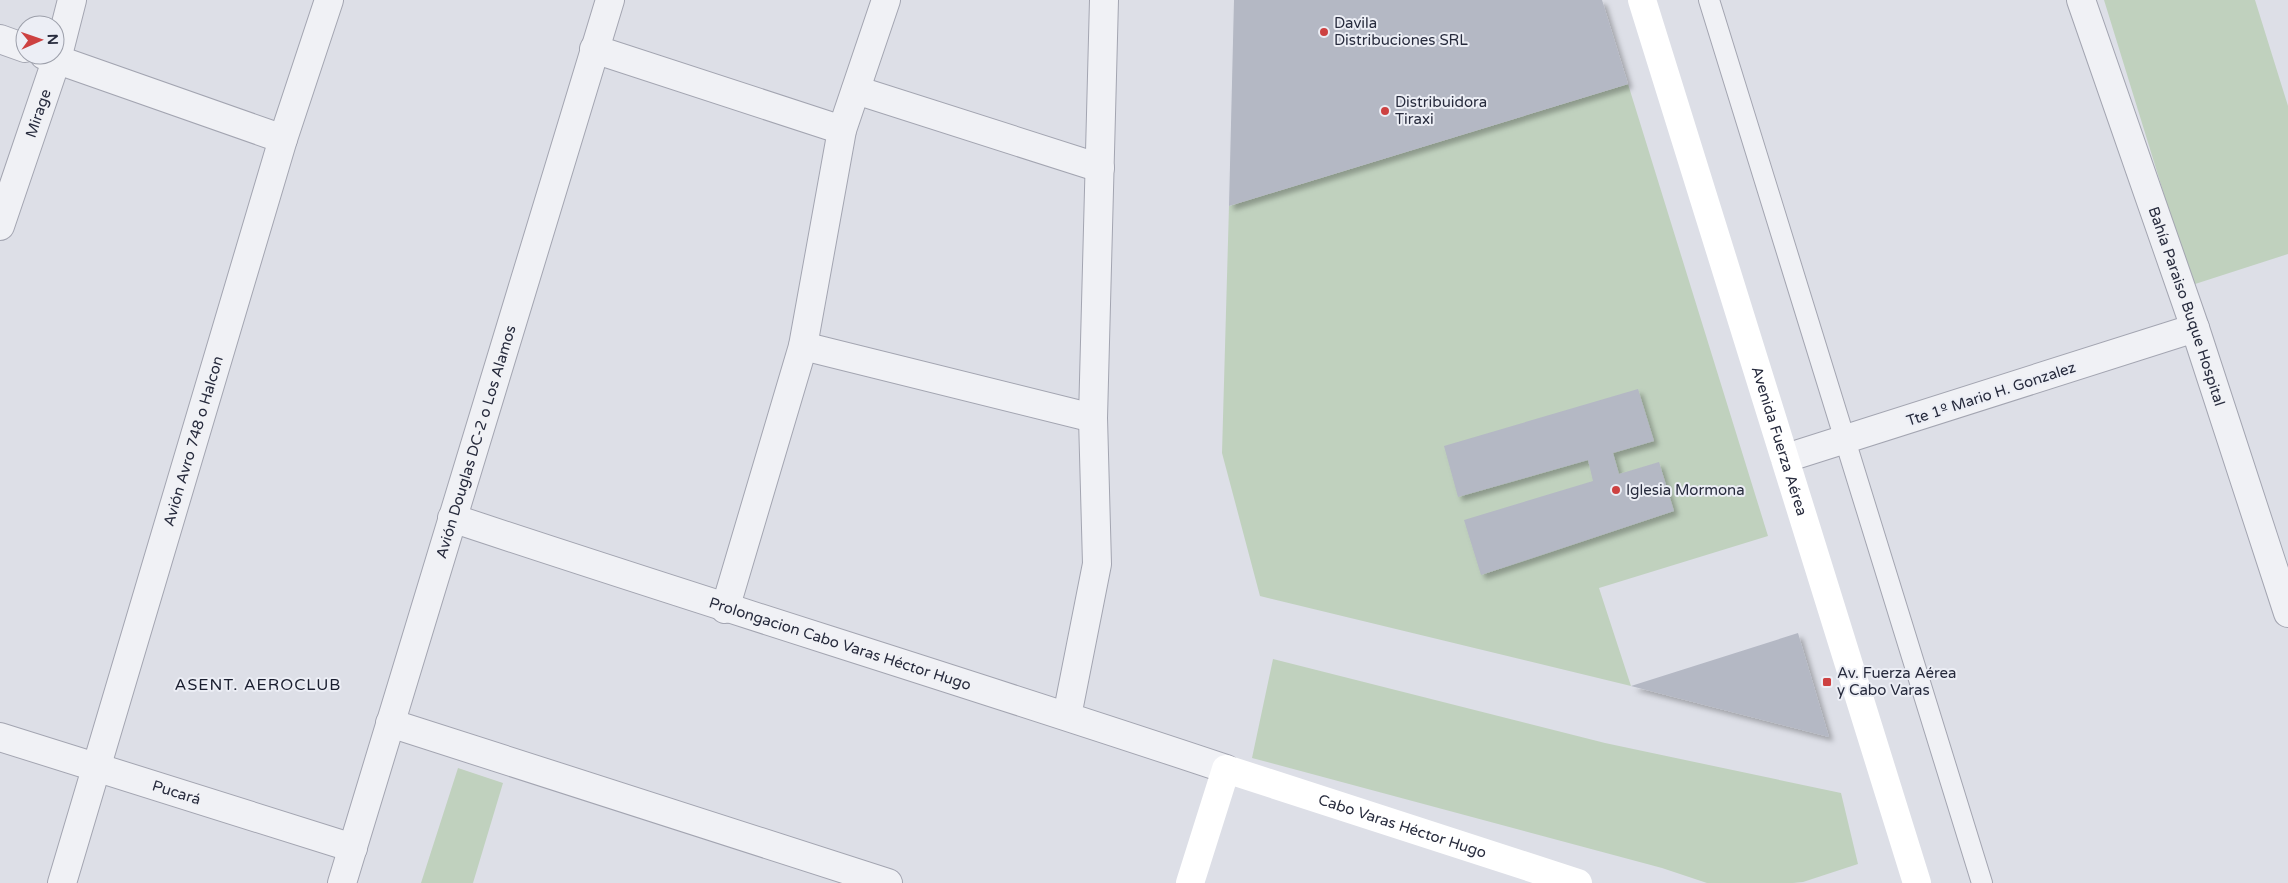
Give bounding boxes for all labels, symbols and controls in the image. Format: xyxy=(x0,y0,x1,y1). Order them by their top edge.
place label: Davila Distribuciones SRL xyxy=(1334,14,1468,49)
north arrow xyxy=(15,15,65,65)
marker: Davila Distribuciones SRL xyxy=(1318,26,1330,38)
text: N xyxy=(44,34,61,45)
street label: Mirage xyxy=(22,87,55,140)
place label: Distribuidora Tiraxi xyxy=(1395,93,1487,128)
marker: Distribuidora Tiraxi xyxy=(1379,105,1391,117)
street label: Bahía Paraiso Buque Hospital xyxy=(2144,204,2229,408)
street label: Avión Douglas DC-2 o Los Alamos xyxy=(432,323,520,561)
street label: Avión Avro 748 o Halcon xyxy=(159,354,227,528)
street label: Tte 1º Mario H. Gonzalez xyxy=(1904,358,2078,430)
street label: Avenida Fuerza Aérea xyxy=(1748,364,1811,518)
place label: Iglesia Mormona xyxy=(1626,481,1745,499)
marker: Iglesia Mormona xyxy=(1610,484,1622,496)
street label: Prolongacion Cabo Varas Héctor Hugo xyxy=(707,593,973,694)
place label: Av. Fuerza Aérea y Cabo Varas xyxy=(1837,664,1957,699)
district label: ASENT. AEROCLUB xyxy=(175,675,341,695)
marker: Av. Fuerza Aérea y Cabo Varas xyxy=(1821,676,1833,688)
street label: Pucará xyxy=(150,776,203,809)
street label: Cabo Varas Héctor Hugo xyxy=(1316,791,1489,862)

